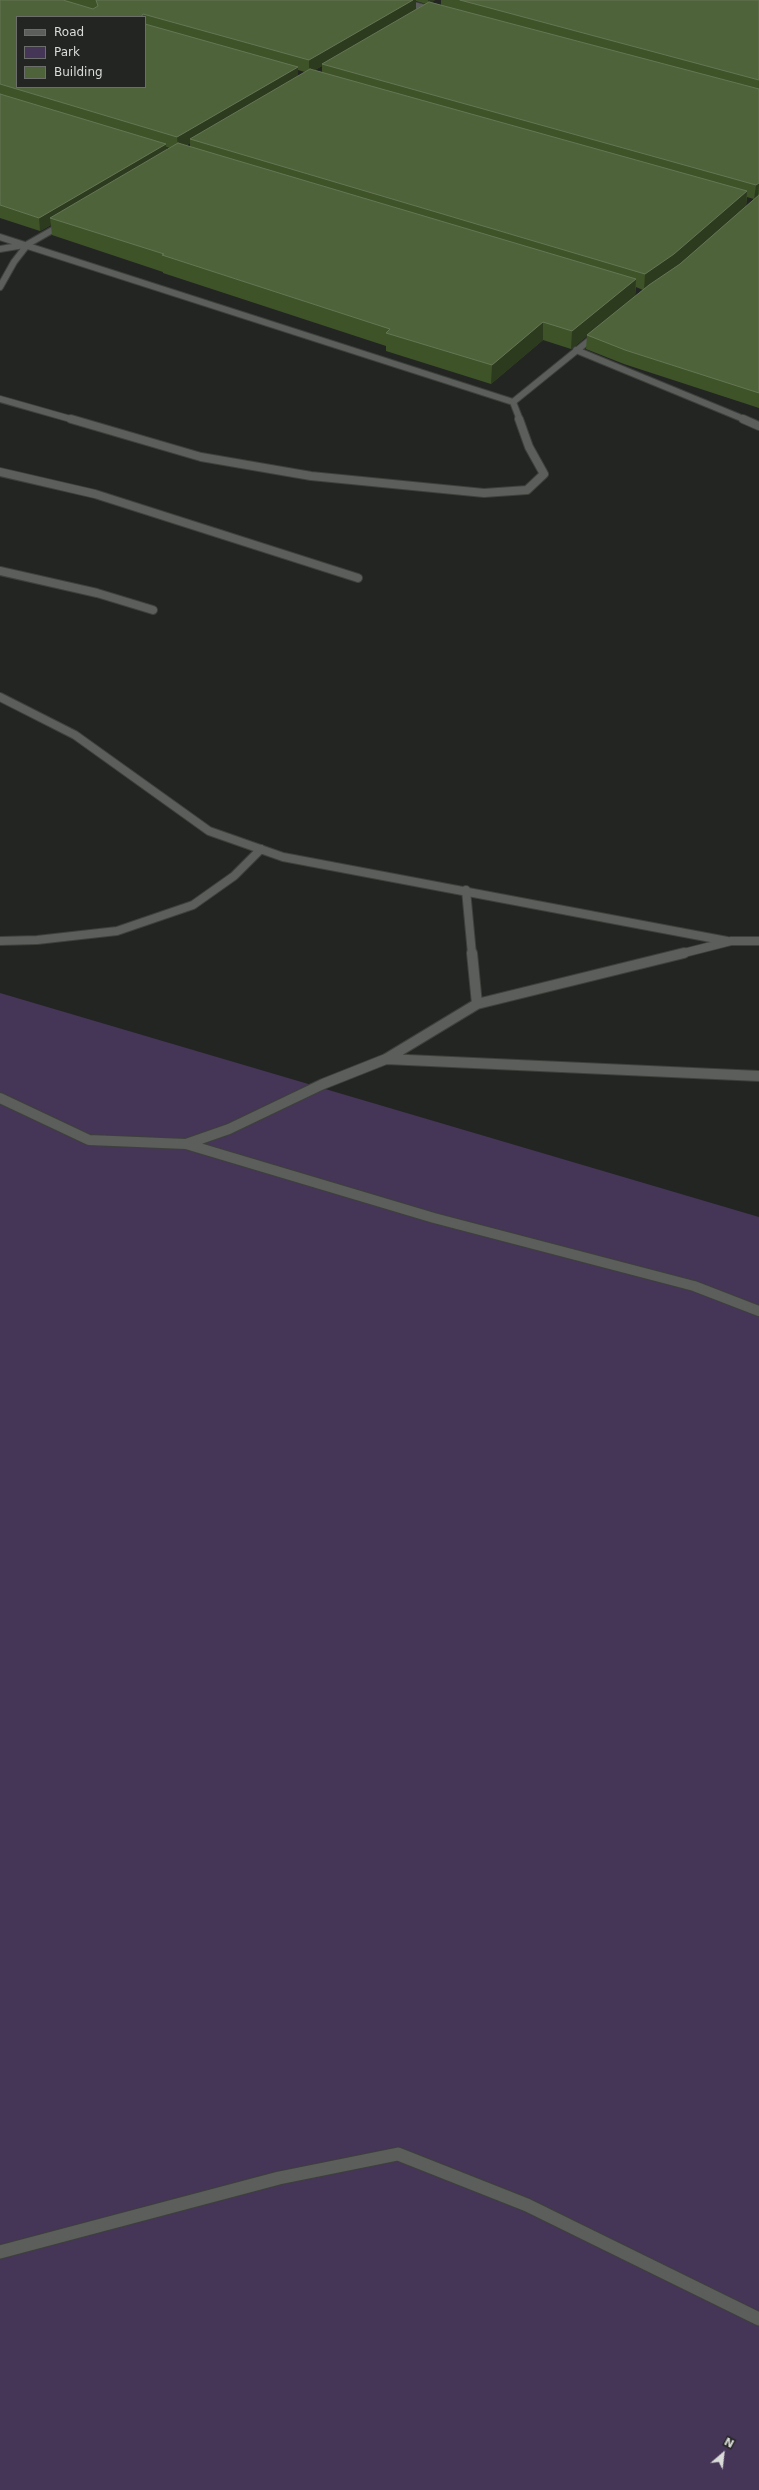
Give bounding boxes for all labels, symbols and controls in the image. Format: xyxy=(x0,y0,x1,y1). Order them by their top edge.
legend xyxy=(16,16,146,88)
text: Road xyxy=(54,25,84,39)
text: Park xyxy=(54,45,80,59)
text: Building xyxy=(54,65,103,79)
north arrow xyxy=(703,2434,743,2474)
text: N xyxy=(722,2435,736,2451)

